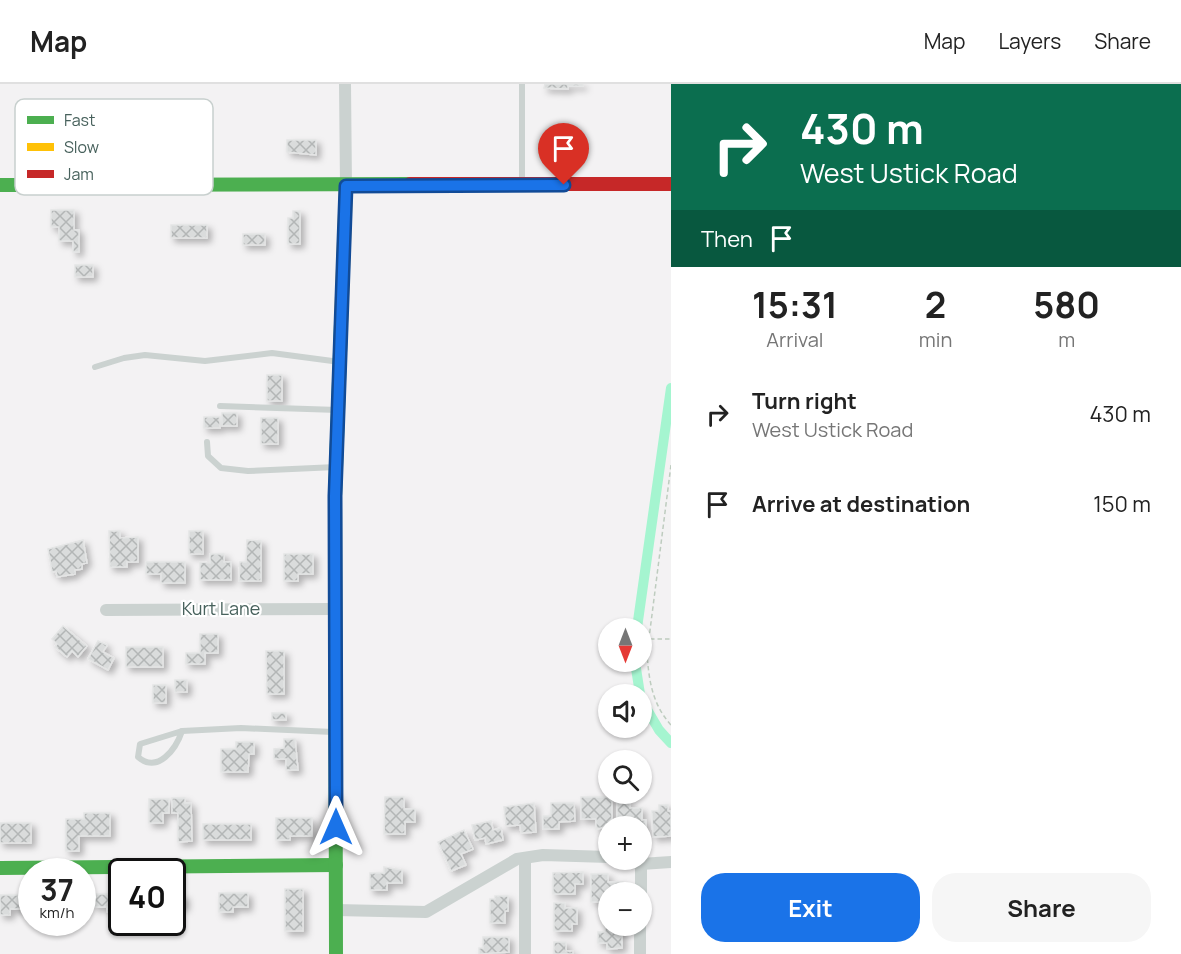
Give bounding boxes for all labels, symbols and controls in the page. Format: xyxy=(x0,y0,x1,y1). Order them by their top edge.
text: Map xyxy=(30,22,87,60)
text: Map xyxy=(924,27,965,55)
text: Layers xyxy=(998,27,1061,55)
text: Share xyxy=(1094,27,1151,55)
legend xyxy=(15,99,213,195)
text: 430 m xyxy=(800,99,924,157)
icon: right xyxy=(701,108,779,186)
text: Fast xyxy=(64,109,95,131)
pin xyxy=(538,123,589,185)
icon: arrive xyxy=(547,132,580,165)
text: Slow xyxy=(64,136,99,158)
text: West Ustick Road xyxy=(800,154,1018,191)
text: Jam xyxy=(64,163,94,185)
icon: arrive xyxy=(765,222,798,255)
text: Then xyxy=(701,224,753,254)
text: 15:31 xyxy=(752,280,838,329)
text: 2 xyxy=(925,280,946,329)
text: 580 xyxy=(1033,280,1100,329)
text: Arrival xyxy=(766,326,823,353)
text: min xyxy=(919,326,952,353)
text: m xyxy=(1058,326,1075,353)
text: Turn right xyxy=(752,386,857,416)
icon: right xyxy=(701,398,734,431)
text: 430 m xyxy=(1089,399,1151,429)
text: West Ustick Road xyxy=(752,416,913,443)
icon: arrive xyxy=(701,488,734,521)
text: Arrive at destination xyxy=(752,489,970,519)
text: 150 m xyxy=(1093,489,1151,519)
street label: Kurt Lane xyxy=(182,596,260,620)
north arrow xyxy=(598,618,652,672)
map controls xyxy=(598,618,652,936)
button: sound xyxy=(598,684,652,738)
button: search xyxy=(598,750,652,804)
position arrow xyxy=(304,795,368,859)
button: + xyxy=(598,816,652,870)
speed limit sign: 40 xyxy=(108,858,186,936)
text: 37 xyxy=(40,869,74,910)
button: Exit xyxy=(701,873,920,942)
button: Share xyxy=(932,873,1151,942)
button: − xyxy=(598,882,652,936)
text: km/h xyxy=(40,902,74,923)

